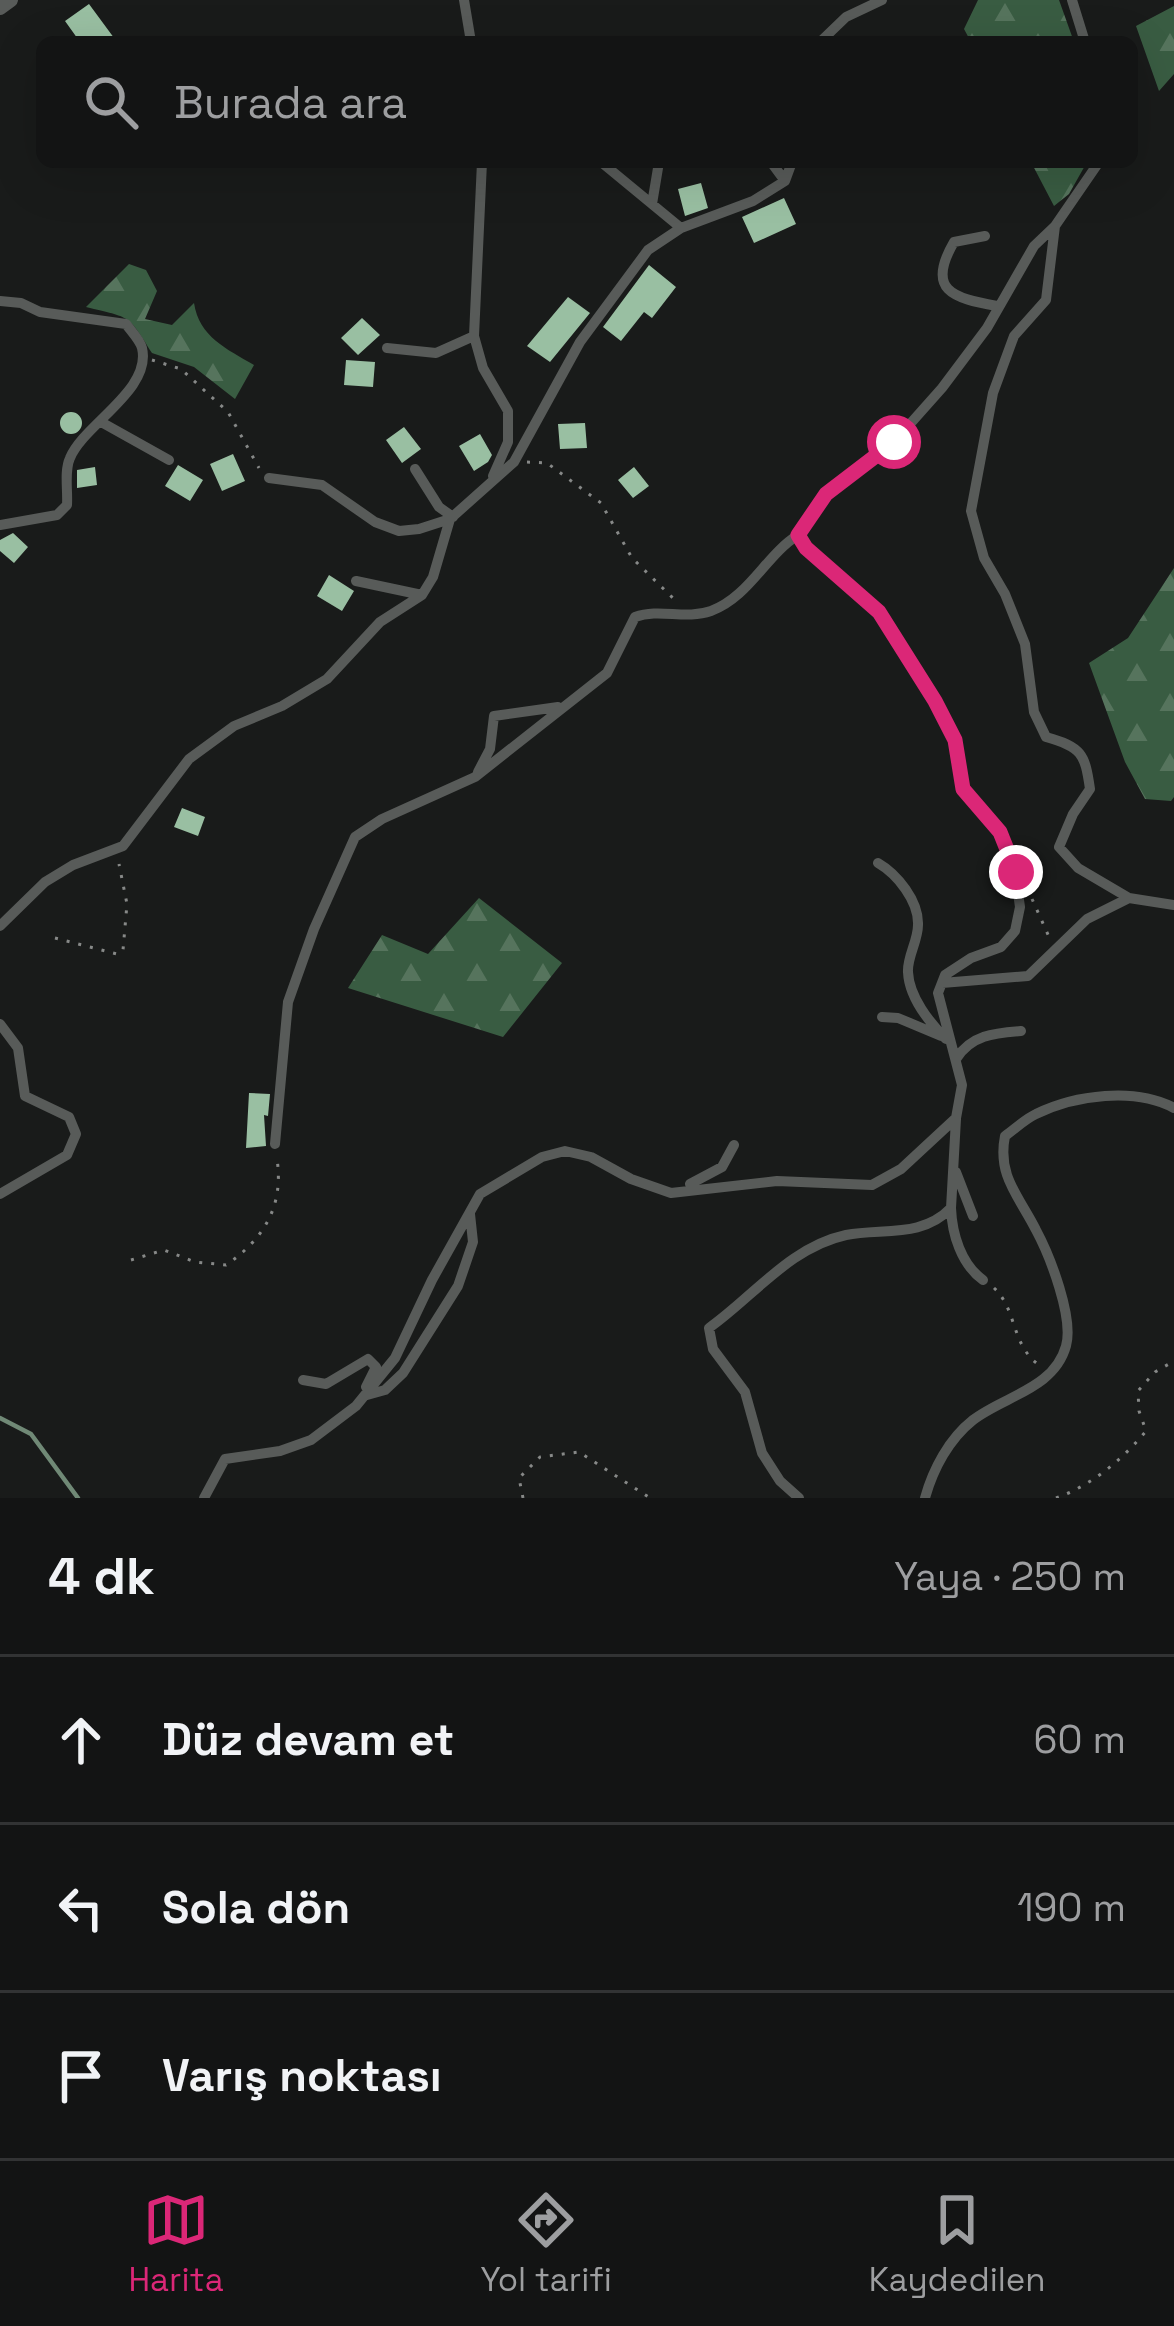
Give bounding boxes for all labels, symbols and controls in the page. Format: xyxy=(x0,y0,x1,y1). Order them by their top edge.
search box xyxy=(36,36,1138,168)
icon: search xyxy=(78,69,144,135)
text: Burada ara xyxy=(174,74,407,131)
route start xyxy=(867,415,921,469)
route end xyxy=(989,845,1043,899)
text: 4 dk xyxy=(48,1544,155,1609)
text: Yaya · 250 m xyxy=(894,1552,1126,1601)
icon: ahead xyxy=(48,1707,114,1773)
text: Düz devam et xyxy=(162,1711,454,1768)
text: 60 m xyxy=(1034,1715,1126,1764)
icon: left xyxy=(48,1875,114,1941)
text: Sola dön xyxy=(162,1879,350,1936)
text: 190 m xyxy=(1017,1883,1126,1932)
icon: arrive xyxy=(48,2043,114,2109)
text: Varış noktası xyxy=(162,2047,442,2104)
tab: Harita xyxy=(128,2187,224,2301)
tab: Yol tarifi xyxy=(480,2187,612,2301)
tab: Kaydedilen xyxy=(869,2187,1046,2301)

